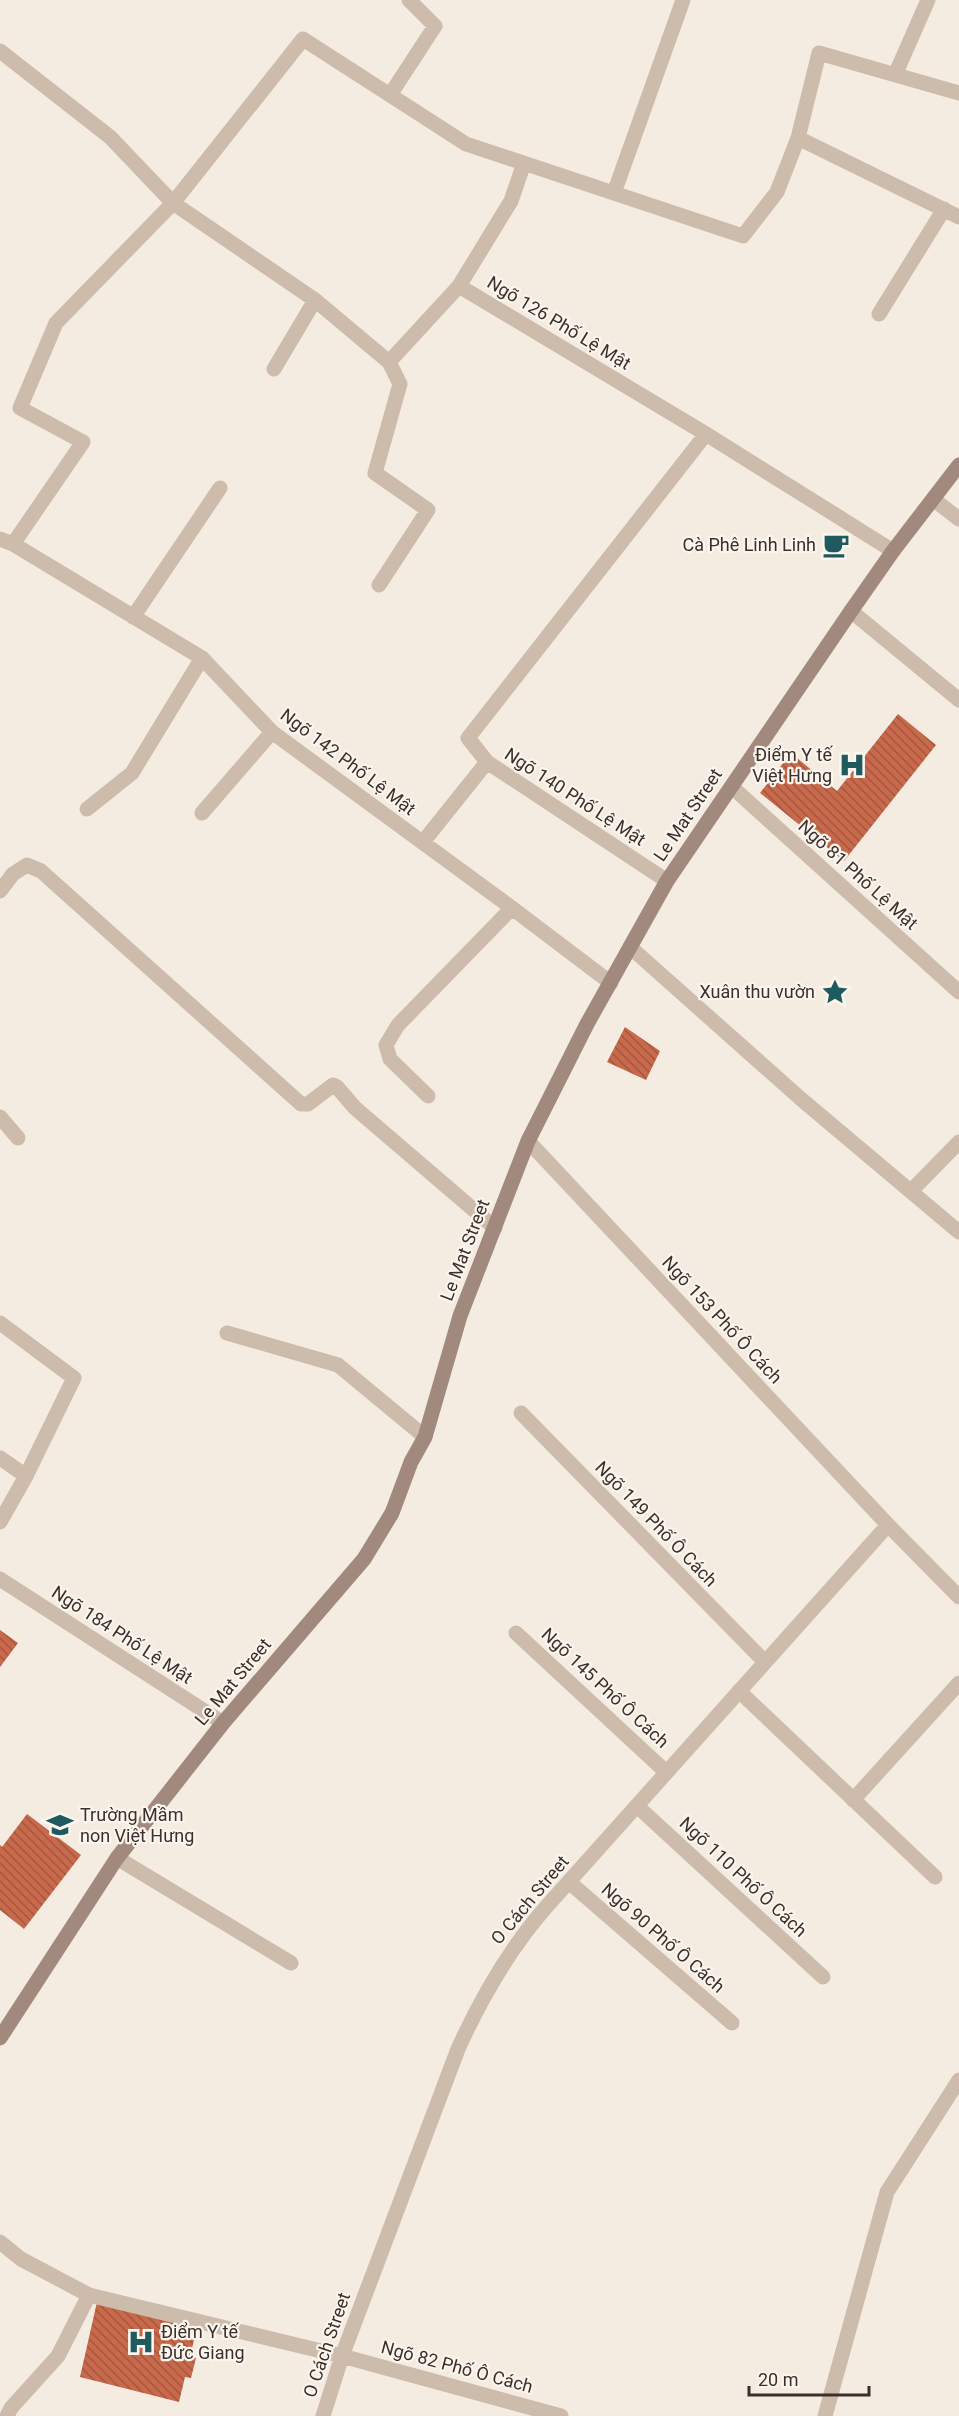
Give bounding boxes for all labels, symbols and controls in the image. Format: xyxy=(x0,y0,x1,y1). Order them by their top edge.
street label: Ngõ 126 Phố Lệ Mật xyxy=(484,271,635,374)
cafe icon: Cà Phê Linh Linh xyxy=(821,530,851,560)
place label: Cà Phê Linh Linh xyxy=(682,534,816,555)
street label: Ngõ 142 Phố Lệ Mật xyxy=(277,704,420,819)
street label: Ngõ 140 Phố Lệ Mật xyxy=(501,743,650,850)
place label: Điểm Y tế Việt Hưng xyxy=(752,744,833,786)
hospital icon: Điểm Y tế Việt Hưng xyxy=(837,750,867,780)
street label: Le Mat Street xyxy=(649,764,726,865)
street label: Ngõ 81 Phố Lệ Mật xyxy=(794,815,922,934)
place icon: Xuân thu vườn xyxy=(820,977,850,1007)
place label: Xuân thu vườn xyxy=(700,981,815,1002)
street label: Le Mat Street xyxy=(436,1196,494,1304)
street label: Ngõ 153 Phố Ô Cách xyxy=(658,1252,787,1388)
street label: Ngõ 149 Phố Ô Cách xyxy=(591,1457,722,1591)
street label: Ngõ 184 Phố Lệ Mật xyxy=(48,1581,197,1688)
street label: Ngõ 145 Phố Ô Cách xyxy=(537,1623,673,1752)
street label: Le Mat Street xyxy=(190,1634,275,1729)
place label: Trường Mầm non Việt Hưng xyxy=(80,1804,194,1846)
school or university icon: Trường Mầm non Việt Hưng xyxy=(45,1810,75,1840)
street label: Ngõ 110 Phố Ô Cách xyxy=(675,1812,811,1941)
street label: O Cách Street xyxy=(486,1851,573,1948)
street label: Ngõ 90 Phố Ô Cách xyxy=(598,1878,729,1997)
street label: O Cách Street xyxy=(299,2289,354,2400)
place label: Điểm Y tế Đức Giang xyxy=(161,2321,245,2363)
hospital icon: Điểm Y tế Đức Giang xyxy=(126,2327,156,2357)
street label: Ngõ 82 Phố Ô Cách xyxy=(379,2336,535,2397)
scale bar xyxy=(749,2359,869,2397)
text: 20 m xyxy=(758,2369,798,2390)

